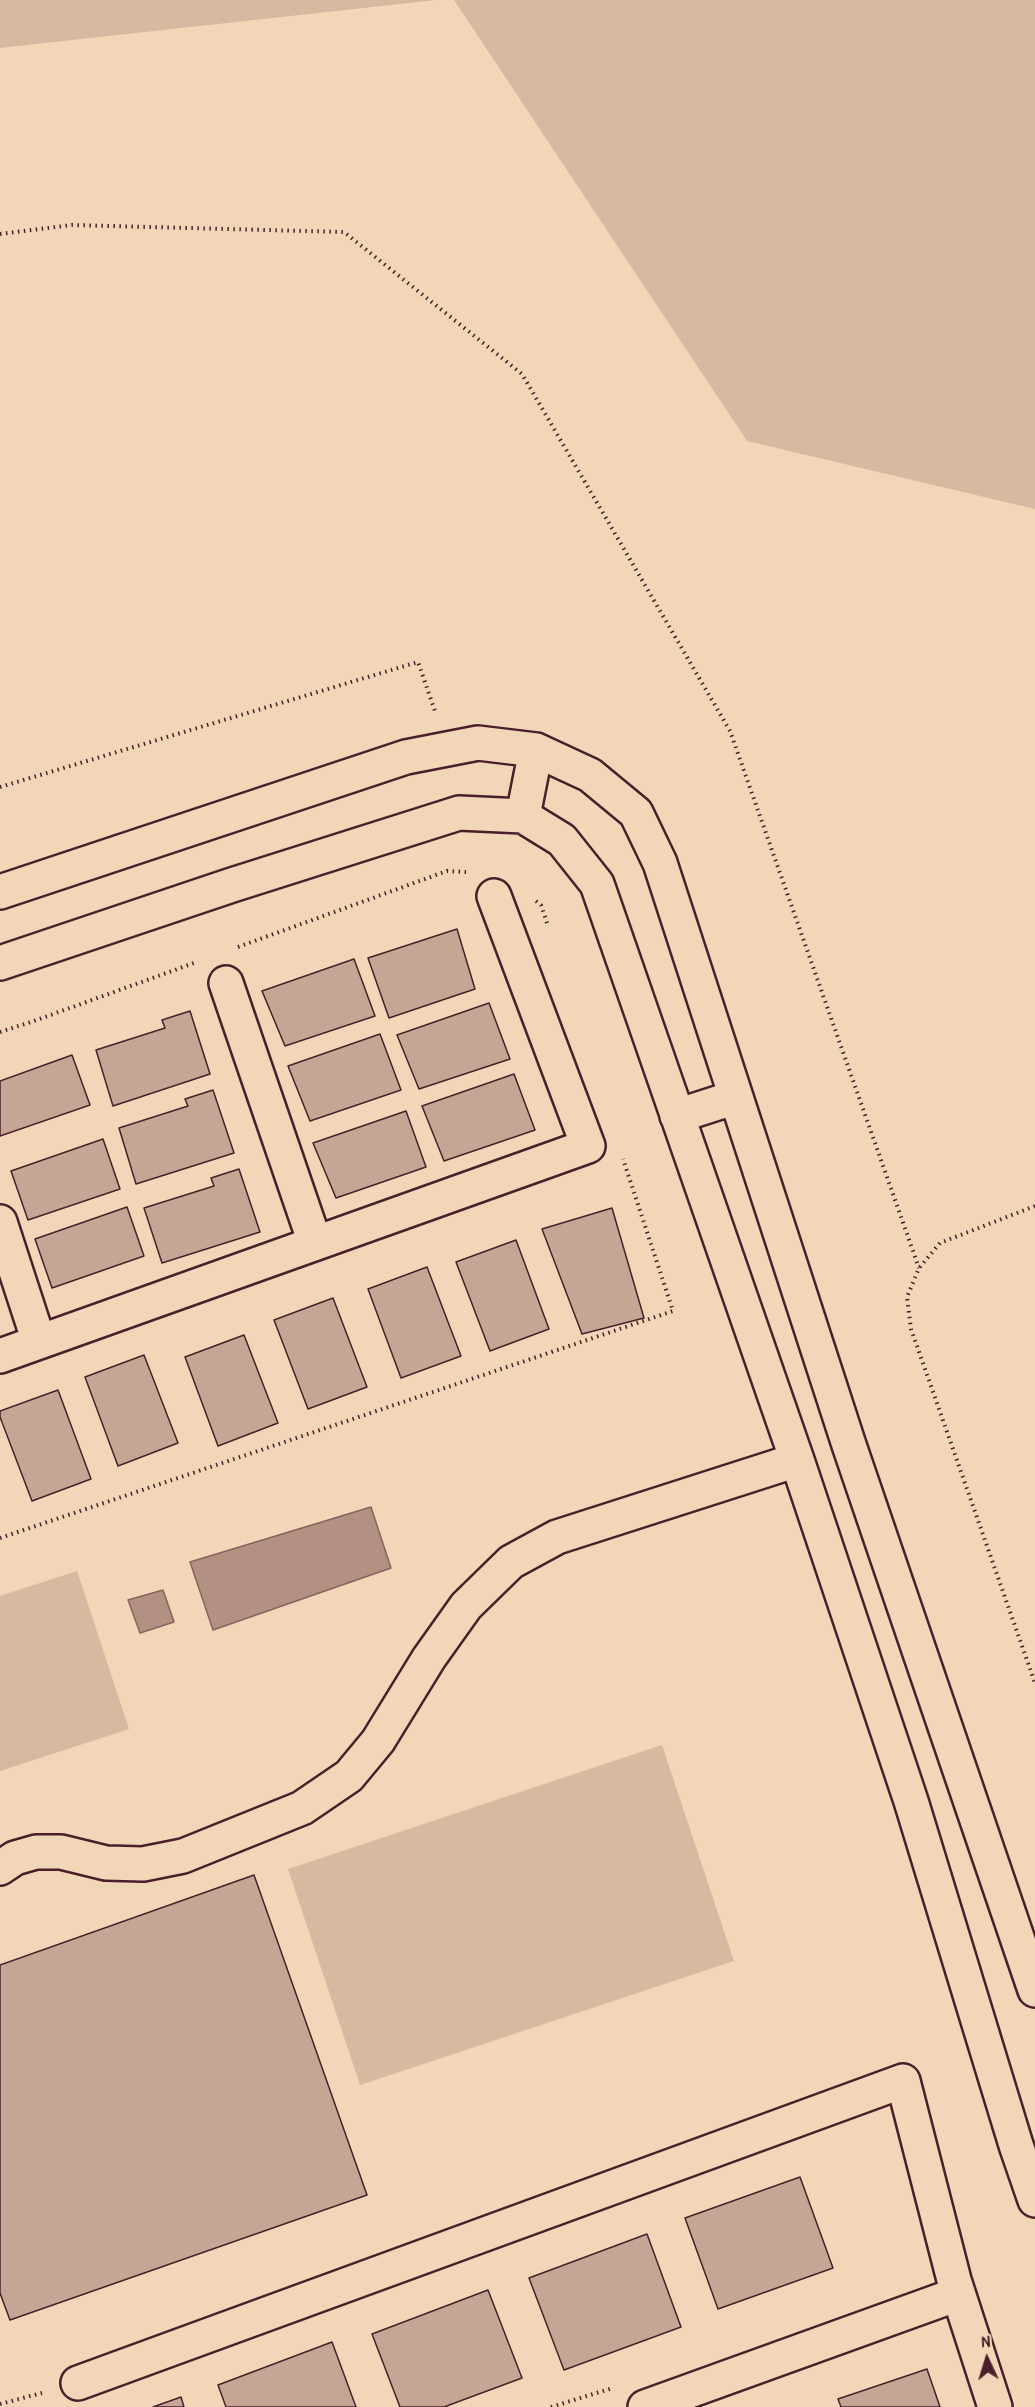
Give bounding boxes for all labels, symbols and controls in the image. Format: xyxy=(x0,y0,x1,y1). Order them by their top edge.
north arrow xyxy=(957,2329,1017,2389)
text: N xyxy=(981,2330,991,2352)

